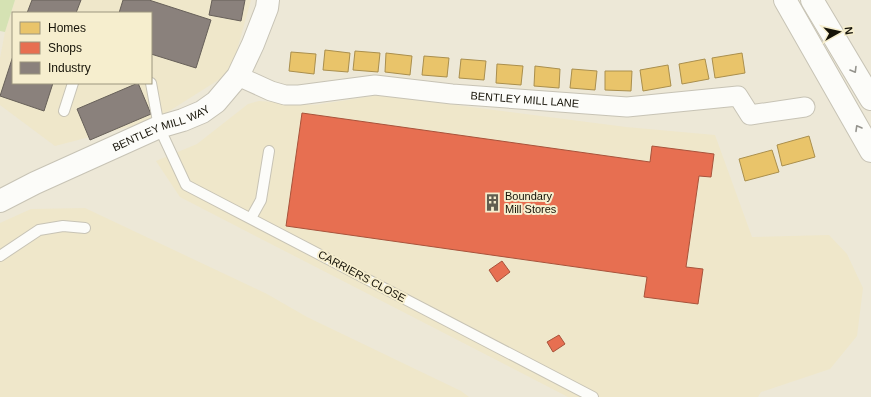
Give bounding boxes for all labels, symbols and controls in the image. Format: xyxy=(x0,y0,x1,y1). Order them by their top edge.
legend xyxy=(12,12,152,84)
north arrow xyxy=(819,12,859,52)
text: Homes xyxy=(48,21,86,35)
text: N xyxy=(842,26,855,35)
text: Shops xyxy=(48,41,82,55)
text: Industry xyxy=(48,61,91,75)
one-way arrow xyxy=(849,66,856,73)
street label: BENTLEY MILL LANE xyxy=(470,89,580,109)
street label: BENTLEY MILL WAY xyxy=(111,102,213,153)
one-way arrow xyxy=(855,125,862,132)
place label: Boundary Mill Stores xyxy=(505,190,557,215)
building icon: Boundary Mill Stores xyxy=(482,192,502,212)
street label: CARRIERS CLOSE xyxy=(316,248,408,304)

